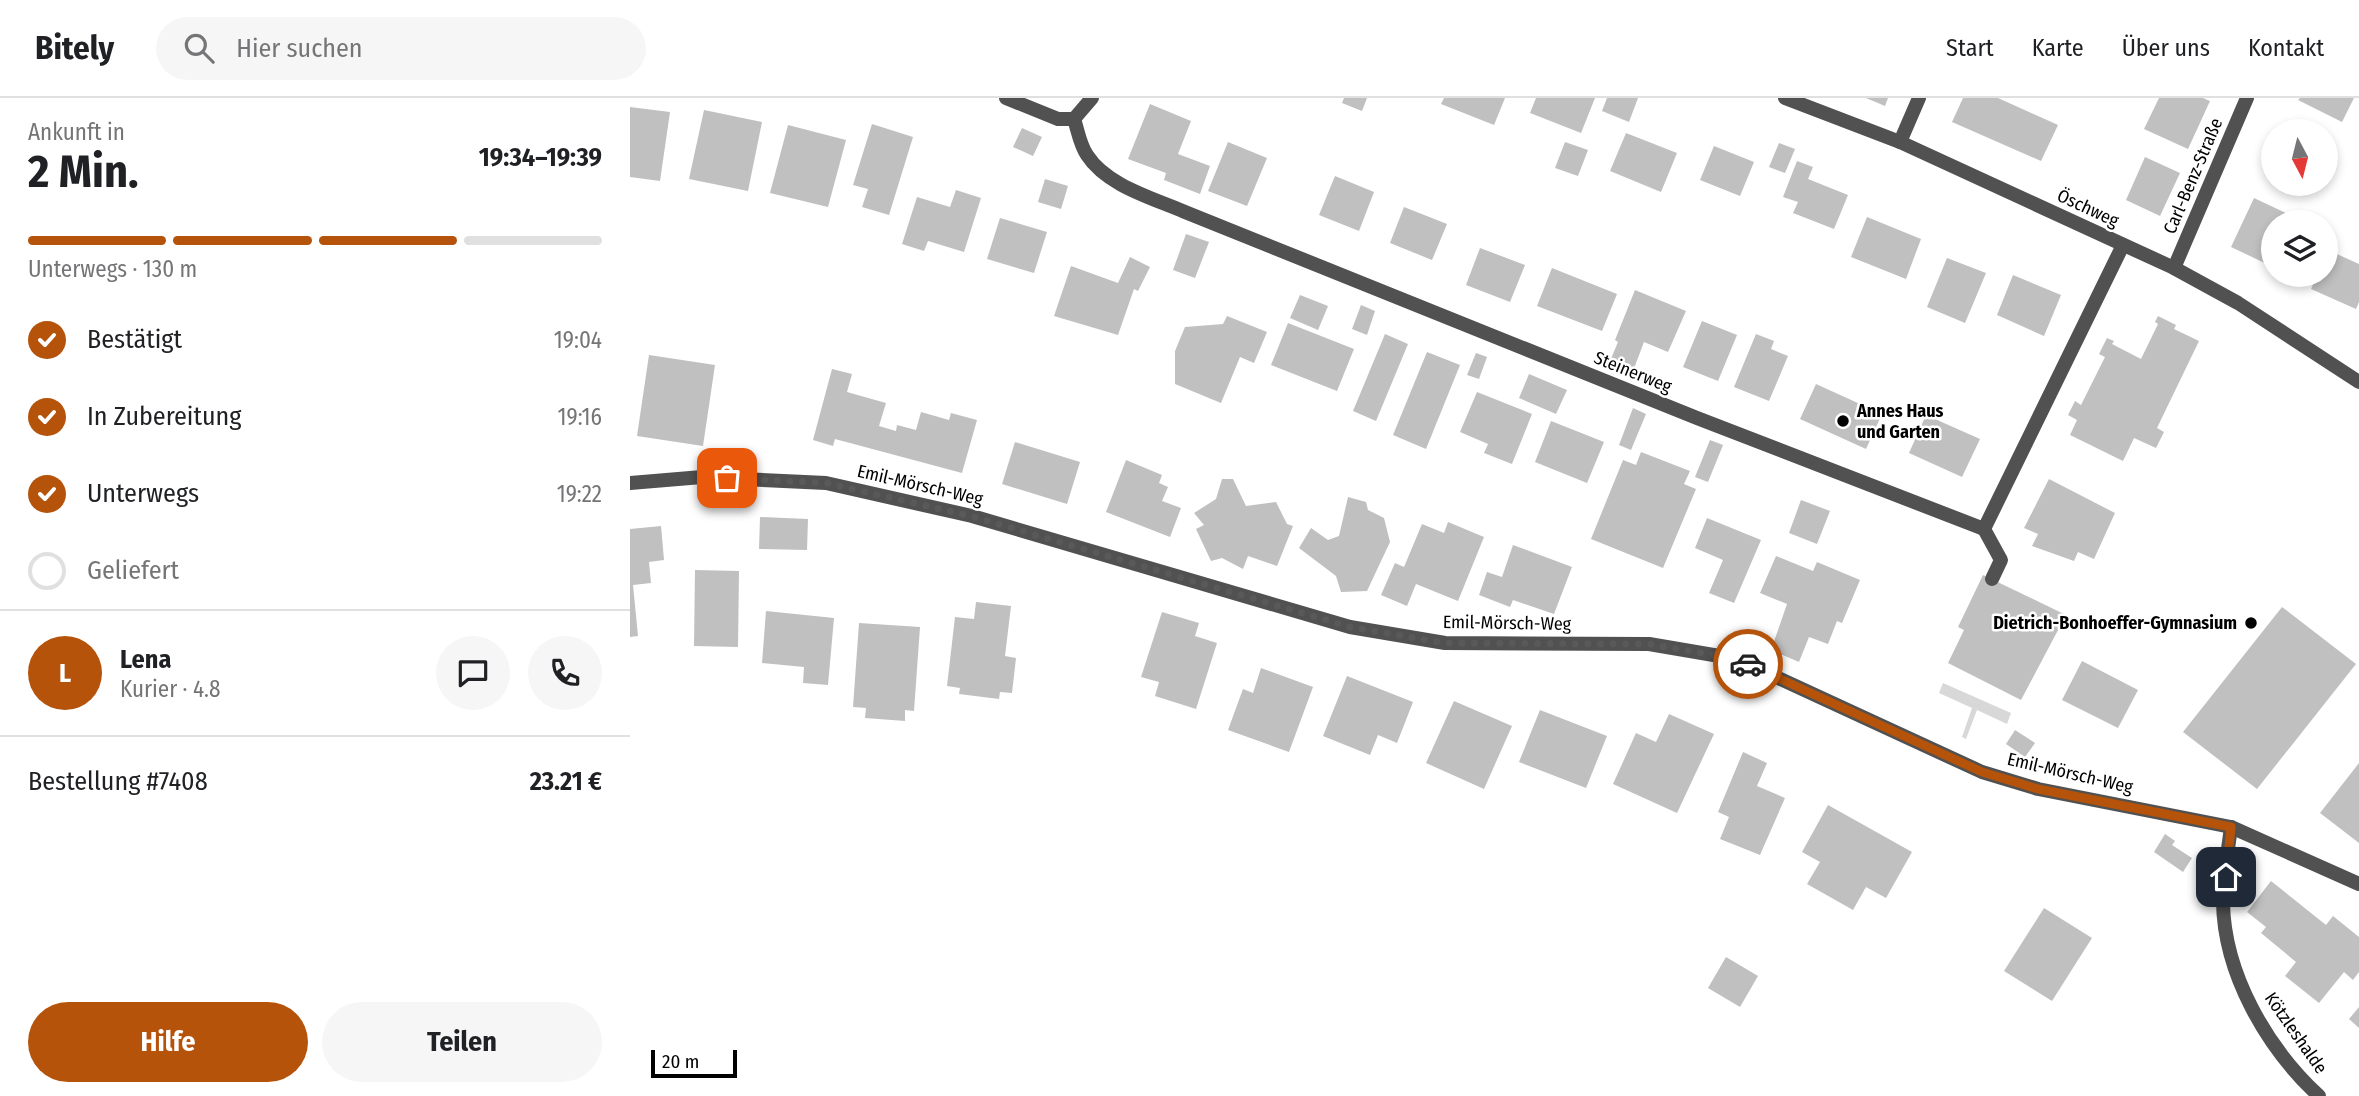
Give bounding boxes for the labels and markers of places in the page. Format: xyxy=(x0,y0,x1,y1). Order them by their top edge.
place label: Annes Haus und Garten xyxy=(1856,400,1944,443)
marker: Annes Haus und Garten xyxy=(1835,413,1851,429)
pin xyxy=(697,448,757,508)
place label: Dietrich-Bonhoeffer-Gymnasium xyxy=(1993,612,2237,634)
marker: Dietrich-Bonhoeffer-Gymnasium xyxy=(2243,615,2259,631)
pin xyxy=(2196,847,2256,907)

